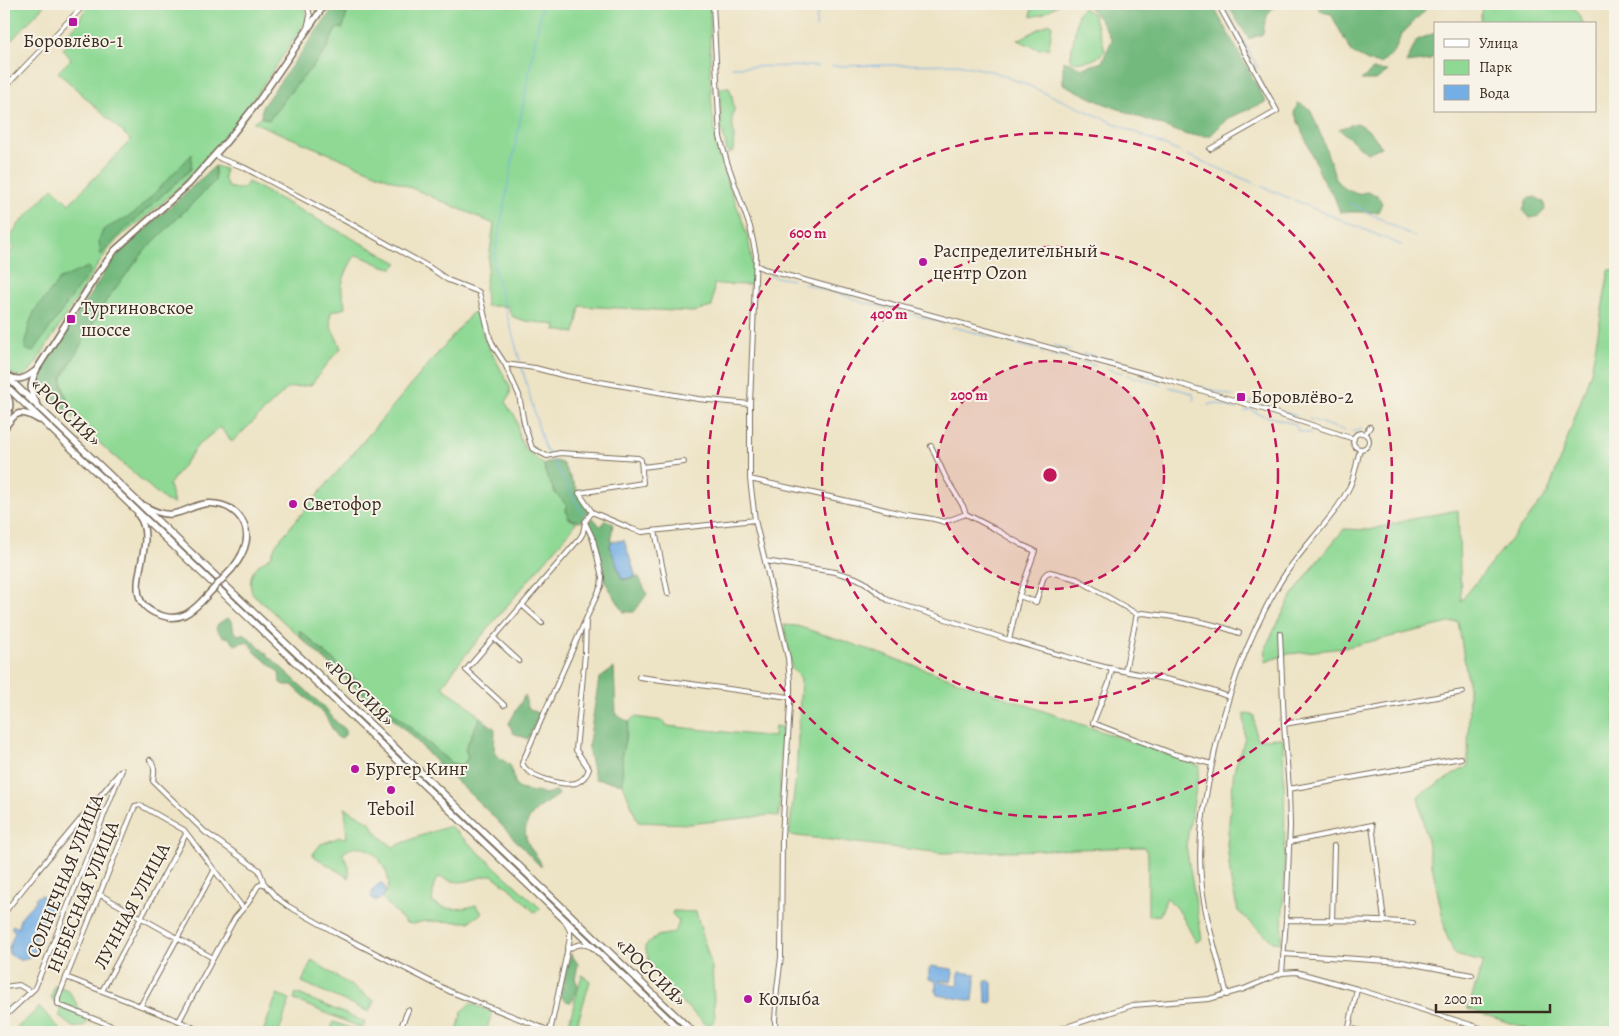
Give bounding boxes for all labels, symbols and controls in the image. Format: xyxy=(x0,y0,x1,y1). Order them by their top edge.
marker: Боровлёво-1 xyxy=(67,16,79,28)
legend xyxy=(1434,22,1596,112)
place label: Боровлёво-1 xyxy=(23,28,124,54)
text: Улица xyxy=(1479,33,1518,53)
text: Парк xyxy=(1479,57,1512,77)
text: Вода xyxy=(1479,83,1510,103)
text: 600 m xyxy=(789,223,827,243)
place label: Распределительный центр Ozon xyxy=(933,238,1098,286)
marker: Распределительный центр Ozon xyxy=(917,256,929,268)
place label: Тургиновское шоссе xyxy=(81,295,194,343)
text: 400 m xyxy=(870,304,908,324)
marker: Тургиновское шоссе xyxy=(65,313,77,325)
street label: «РОССИЯ» xyxy=(25,372,107,452)
place label: Боровлёво-2 xyxy=(1251,384,1354,410)
text: 200 m xyxy=(950,385,988,405)
marker: Боровлёво-2 xyxy=(1235,391,1247,403)
centre of rings xyxy=(1041,466,1059,484)
place label: Светофор xyxy=(303,491,381,517)
marker: Светофор xyxy=(287,498,299,510)
street label: «РОССИЯ» xyxy=(318,652,400,732)
place label: Бургер Кинг xyxy=(365,756,468,782)
marker: Бургер Кинг xyxy=(349,763,361,775)
marker: Teboil xyxy=(385,784,397,796)
street label: СОЛНЕЧНАЯ УЛИЦА xyxy=(20,789,110,962)
place label: Teboil xyxy=(368,796,415,822)
street label: НЕБЕСНАЯ УЛИЦА xyxy=(41,816,126,977)
street label: ЛУННАЯ УЛИЦА xyxy=(88,837,177,974)
street label: «РОССИЯ» xyxy=(610,932,692,1012)
scale bar xyxy=(1436,981,1550,1013)
place label: Колыба xyxy=(758,986,820,1012)
text: 200 m xyxy=(1444,989,1483,1009)
marker: Колыба xyxy=(742,993,754,1005)

